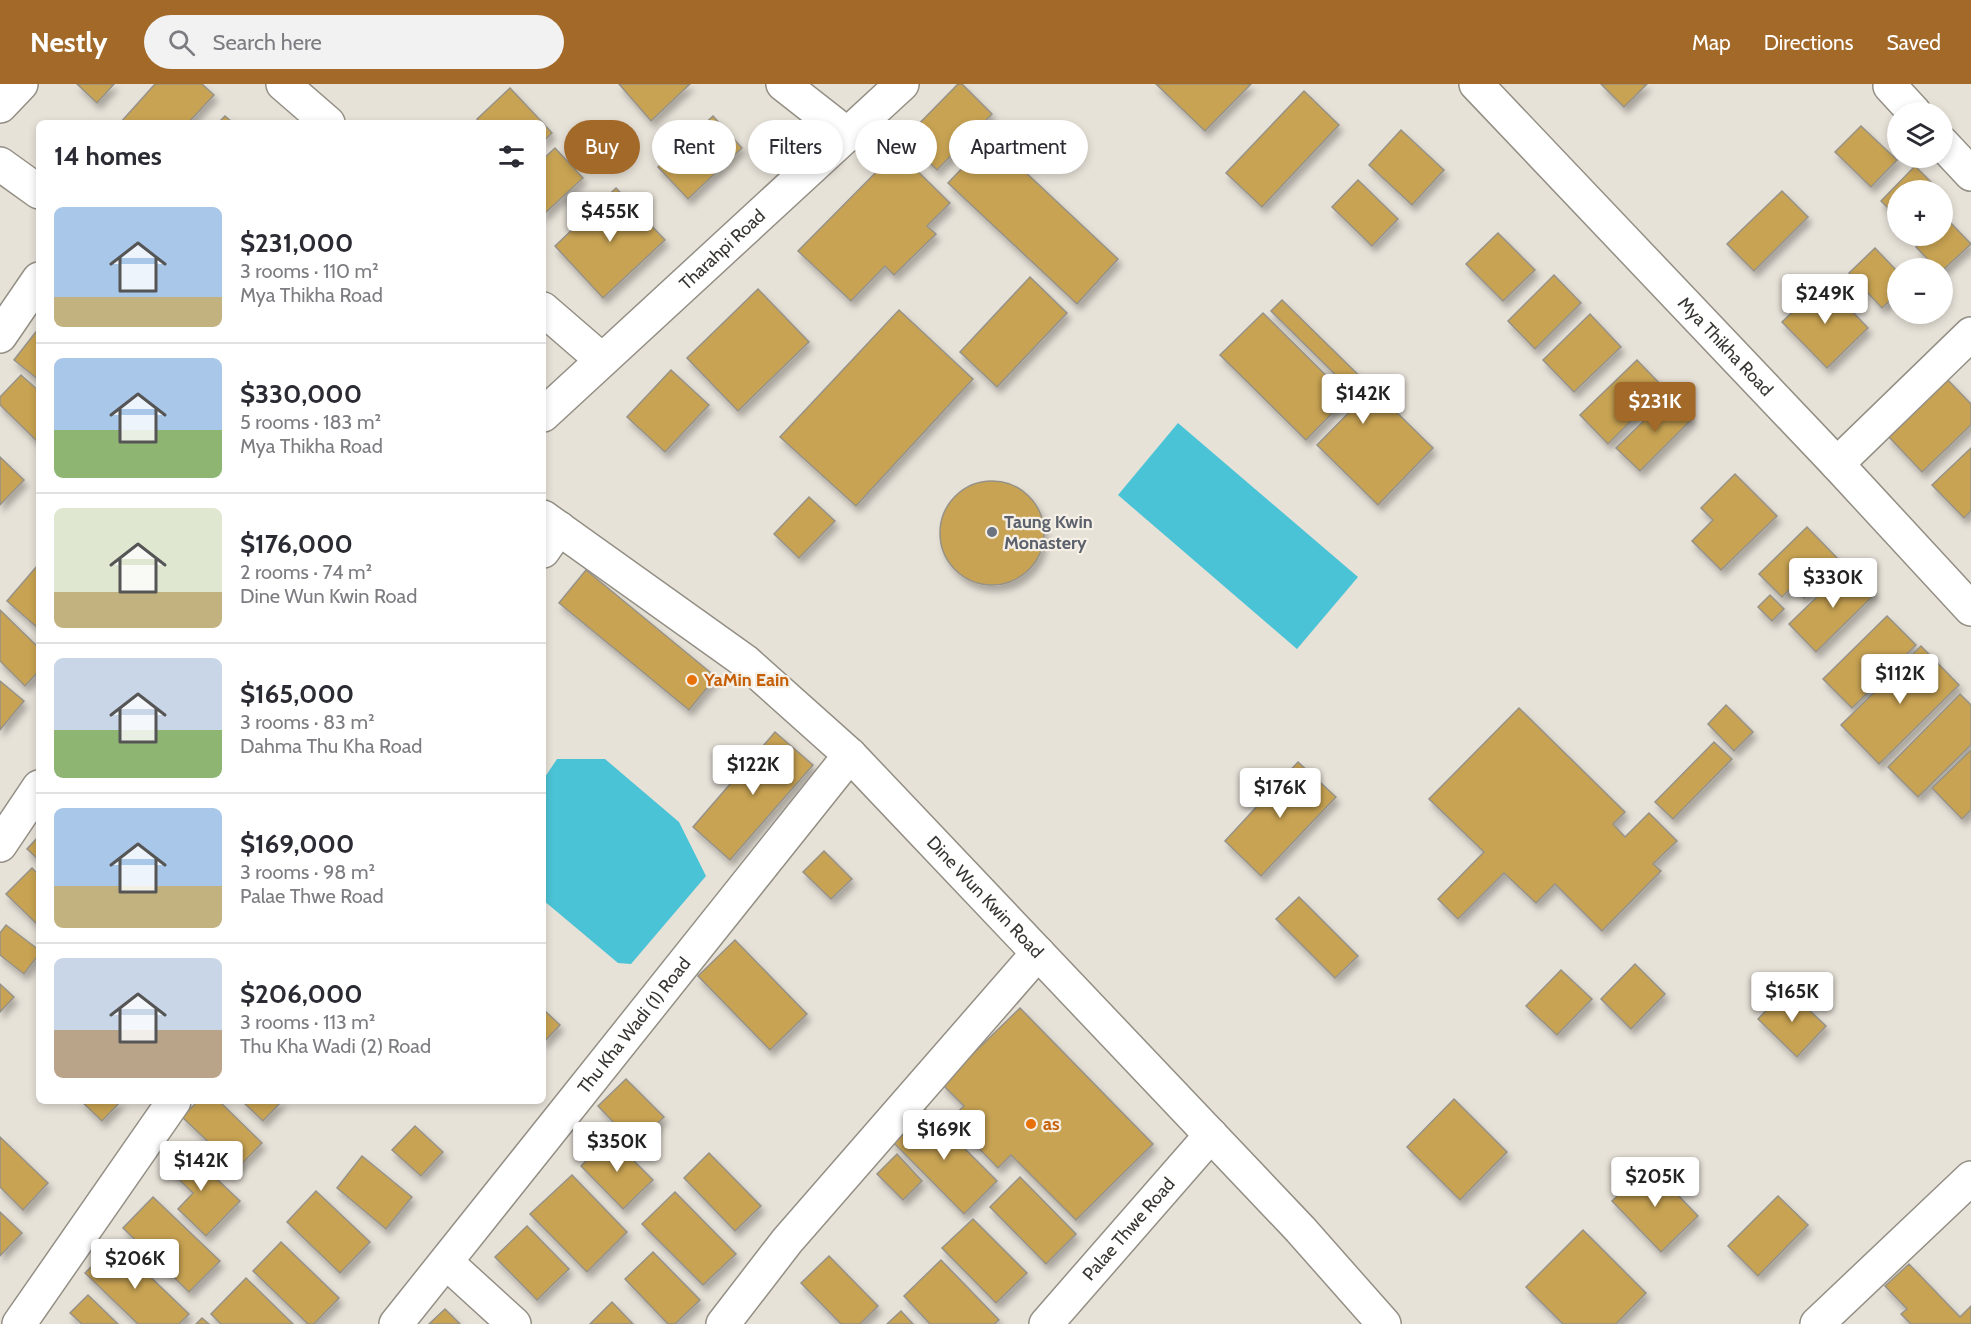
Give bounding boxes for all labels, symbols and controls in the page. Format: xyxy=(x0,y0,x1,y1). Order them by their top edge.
search box xyxy=(144,15,564,69)
text: Nestly xyxy=(30,25,108,59)
icon: search xyxy=(165,26,198,59)
text: Search here xyxy=(213,29,322,56)
text: Map xyxy=(1692,30,1731,55)
text: Directions xyxy=(1764,30,1853,55)
text: Saved xyxy=(1886,30,1941,55)
map controls xyxy=(1887,102,1953,324)
button: layers xyxy=(1887,102,1953,168)
chip: Buy xyxy=(564,120,640,174)
chip: Rent xyxy=(652,120,736,174)
chip: Filters xyxy=(748,120,843,174)
chip: New xyxy=(855,120,937,174)
chip: Apartment xyxy=(949,120,1088,174)
text: 14 homes xyxy=(54,140,162,172)
icon: filters xyxy=(495,140,528,173)
button: + xyxy=(1887,180,1953,246)
pin: $455K xyxy=(568,192,652,243)
text: $455K xyxy=(581,199,639,223)
street label: Tharahpi Road xyxy=(675,205,770,295)
text: $231,000 xyxy=(240,227,353,259)
icon: home xyxy=(102,231,174,303)
button: − xyxy=(1887,258,1953,324)
text: 3 rooms · 110 m² xyxy=(240,259,379,283)
pin: $249K xyxy=(1783,274,1867,325)
text: $249K xyxy=(1796,281,1854,305)
text: Mya Thikha Road xyxy=(240,283,383,307)
street label: Mya Thikha Road xyxy=(1673,292,1778,401)
pin: $142K xyxy=(1321,374,1405,425)
text: $330,000 xyxy=(240,378,362,410)
text: $142K xyxy=(1336,381,1390,405)
icon: home xyxy=(102,382,174,454)
pin: $231K xyxy=(1613,382,1697,433)
text: $231K xyxy=(1629,389,1681,413)
text: 5 rooms · 183 m² xyxy=(240,410,381,434)
text: Mya Thikha Road xyxy=(240,434,383,458)
place label: Taung Kwin Monastery xyxy=(1004,511,1093,554)
marker: Taung Kwin Monastery xyxy=(985,525,999,539)
text: $176,000 xyxy=(240,528,353,560)
icon: home xyxy=(102,532,174,604)
pin: $330K xyxy=(1791,558,1875,609)
text: 2 rooms · 74 m² xyxy=(240,560,372,584)
text: $330K xyxy=(1803,565,1863,589)
text: Dine Wun Kwin Road xyxy=(240,584,417,608)
pin: $112K xyxy=(1858,654,1942,705)
text: $112K xyxy=(1875,661,1925,685)
place label: YaMin Eain xyxy=(703,669,789,691)
marker: YaMin Eain xyxy=(685,673,699,687)
text: $165,000 xyxy=(240,678,354,710)
icon: home xyxy=(102,682,174,754)
text: 3 rooms · 83 m² xyxy=(240,710,375,734)
text: Dahma Thu Kha Road xyxy=(240,734,422,758)
pin: $122K xyxy=(711,745,795,796)
text: $122K xyxy=(727,752,779,776)
pin: $176K xyxy=(1238,768,1322,819)
text: $176K xyxy=(1254,775,1306,799)
text: $169,000 xyxy=(240,828,354,860)
icon: home xyxy=(102,832,174,904)
street label: Dine Wun Kwin Road xyxy=(922,832,1048,963)
text: 3 rooms · 98 m² xyxy=(240,860,375,884)
text: Palae Thwe Road xyxy=(240,884,384,908)
street label: Thu Kha Wadi (1) Road xyxy=(573,953,695,1098)
pin: $165K xyxy=(1750,972,1834,1023)
text: $206,000 xyxy=(240,978,363,1010)
text: $165K xyxy=(1765,979,1819,1003)
icon: home xyxy=(102,982,174,1054)
text: 3 rooms · 113 m² xyxy=(240,1010,376,1034)
text: Thu Kha Wadi (2) Road xyxy=(240,1034,431,1058)
pin: $169K xyxy=(902,1110,986,1161)
place label: as xyxy=(1043,1113,1060,1135)
text: $169K xyxy=(917,1117,971,1141)
marker: as xyxy=(1024,1117,1038,1131)
pin: $350K xyxy=(575,1122,659,1173)
text: $350K xyxy=(587,1129,647,1153)
pin: $142K xyxy=(159,1141,243,1192)
text: $142K xyxy=(174,1148,228,1172)
pin: $205K xyxy=(1613,1157,1697,1208)
text: $205K xyxy=(1625,1164,1685,1188)
street label: Palae Thwe Road xyxy=(1078,1173,1180,1285)
pin: $206K xyxy=(93,1239,177,1290)
text: $206K xyxy=(105,1246,165,1270)

